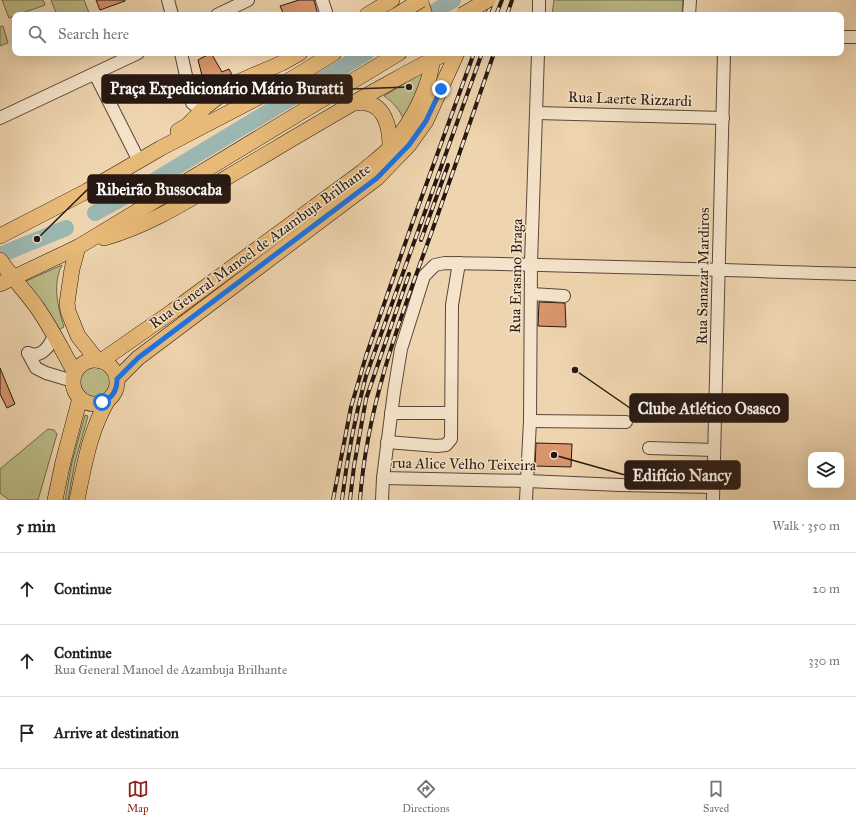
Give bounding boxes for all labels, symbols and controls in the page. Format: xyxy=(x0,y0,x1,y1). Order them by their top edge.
search box xyxy=(12,12,844,56)
icon: search xyxy=(26,23,48,45)
text: Search here xyxy=(58,25,129,43)
callout: Praça Expedicionário Mário Buratti xyxy=(102,75,352,103)
text: Praça Expedicionário Mário Buratti xyxy=(110,79,344,99)
route end xyxy=(432,80,450,98)
street label: Rua Laerte Rizzardi xyxy=(568,88,692,110)
street label: Rua General Manoel de Azambuja Brilhante xyxy=(146,160,374,332)
callout: Ribeirão Bussocaba xyxy=(88,175,230,203)
text: Ribeirão Bussocaba xyxy=(96,180,223,199)
street label: Rua Sanazar Mardiros xyxy=(693,207,713,345)
street label: Rua Erasmo Braga xyxy=(506,218,526,334)
route start xyxy=(93,393,111,411)
callout: Clube Atlético Osasco xyxy=(630,394,788,422)
text: Clube Atlético Osasco xyxy=(638,399,780,418)
map controls xyxy=(808,452,844,488)
button: layers xyxy=(808,452,844,488)
street label: rua Alice Velho Teixeira xyxy=(392,454,537,474)
callout: Edifício Nancy xyxy=(625,461,740,489)
text: Edifício Nancy xyxy=(632,466,733,486)
text: 5 min xyxy=(16,516,56,537)
text: Walk · 350 m xyxy=(772,518,840,534)
icon: ahead xyxy=(16,578,38,600)
text: Continue xyxy=(54,580,112,598)
text: 20 m xyxy=(812,581,840,597)
text: Continue xyxy=(54,644,112,662)
icon: ahead xyxy=(16,650,38,672)
text: 330 m xyxy=(808,653,840,669)
text: Rua General Manoel de Azambuja Brilhante xyxy=(54,662,287,678)
icon: arrive xyxy=(16,722,38,744)
text: Arrive at destination xyxy=(54,724,179,742)
tab: Map xyxy=(127,778,149,815)
tab: Directions xyxy=(402,778,450,815)
tab: Saved xyxy=(703,778,729,815)

